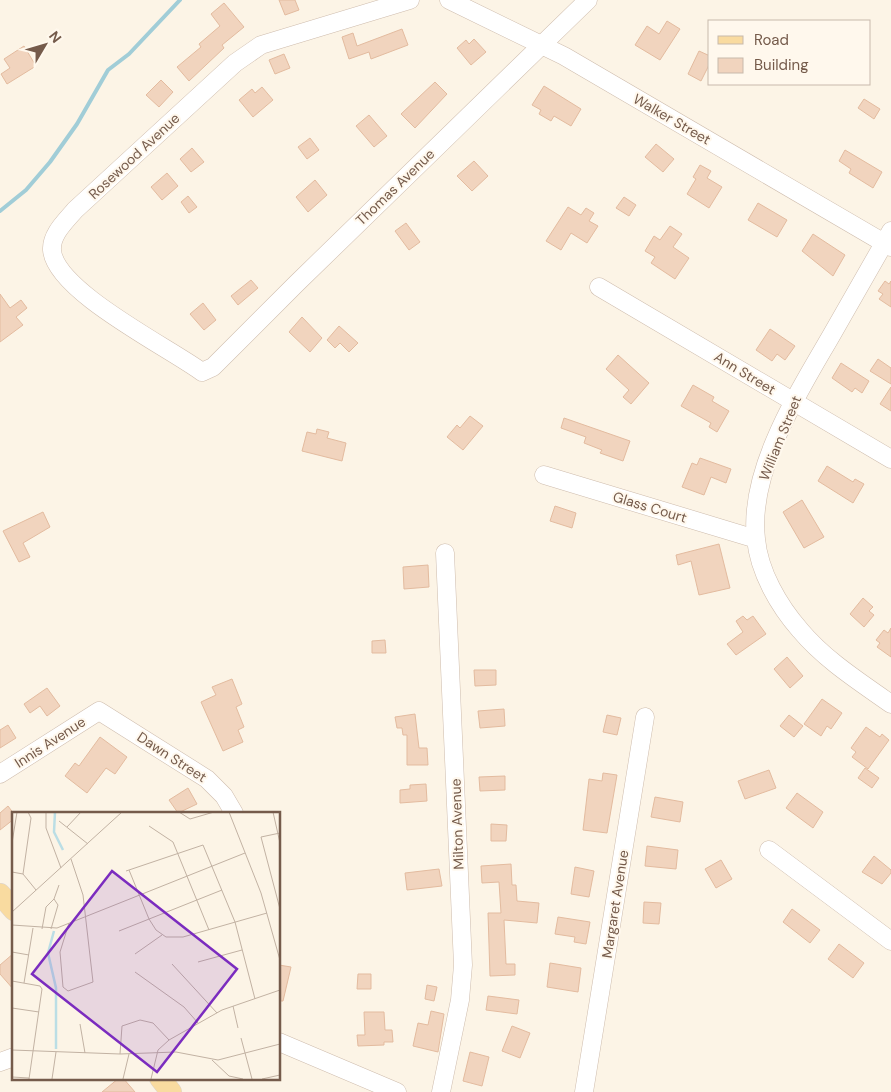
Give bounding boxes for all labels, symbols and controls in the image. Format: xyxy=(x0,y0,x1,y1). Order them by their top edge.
north arrow xyxy=(20,20,70,70)
legend xyxy=(708,20,871,85)
text: N xyxy=(45,27,65,47)
text: Road xyxy=(754,30,789,50)
text: Building xyxy=(754,55,809,75)
street label: Walker Street xyxy=(630,90,714,148)
street label: Rosewood Avenue xyxy=(85,109,183,203)
street label: Thomas Avenue xyxy=(352,145,438,229)
street label: Ann Street xyxy=(711,348,779,398)
street label: William Street xyxy=(755,393,805,483)
street label: Glass Court xyxy=(611,487,689,527)
street label: Innis Avenue xyxy=(11,712,89,772)
street label: Dawn Street xyxy=(134,728,210,786)
street label: Milton Avenue xyxy=(446,778,468,870)
inset map xyxy=(12,812,280,1080)
street label: Margaret Avenue xyxy=(598,849,632,959)

